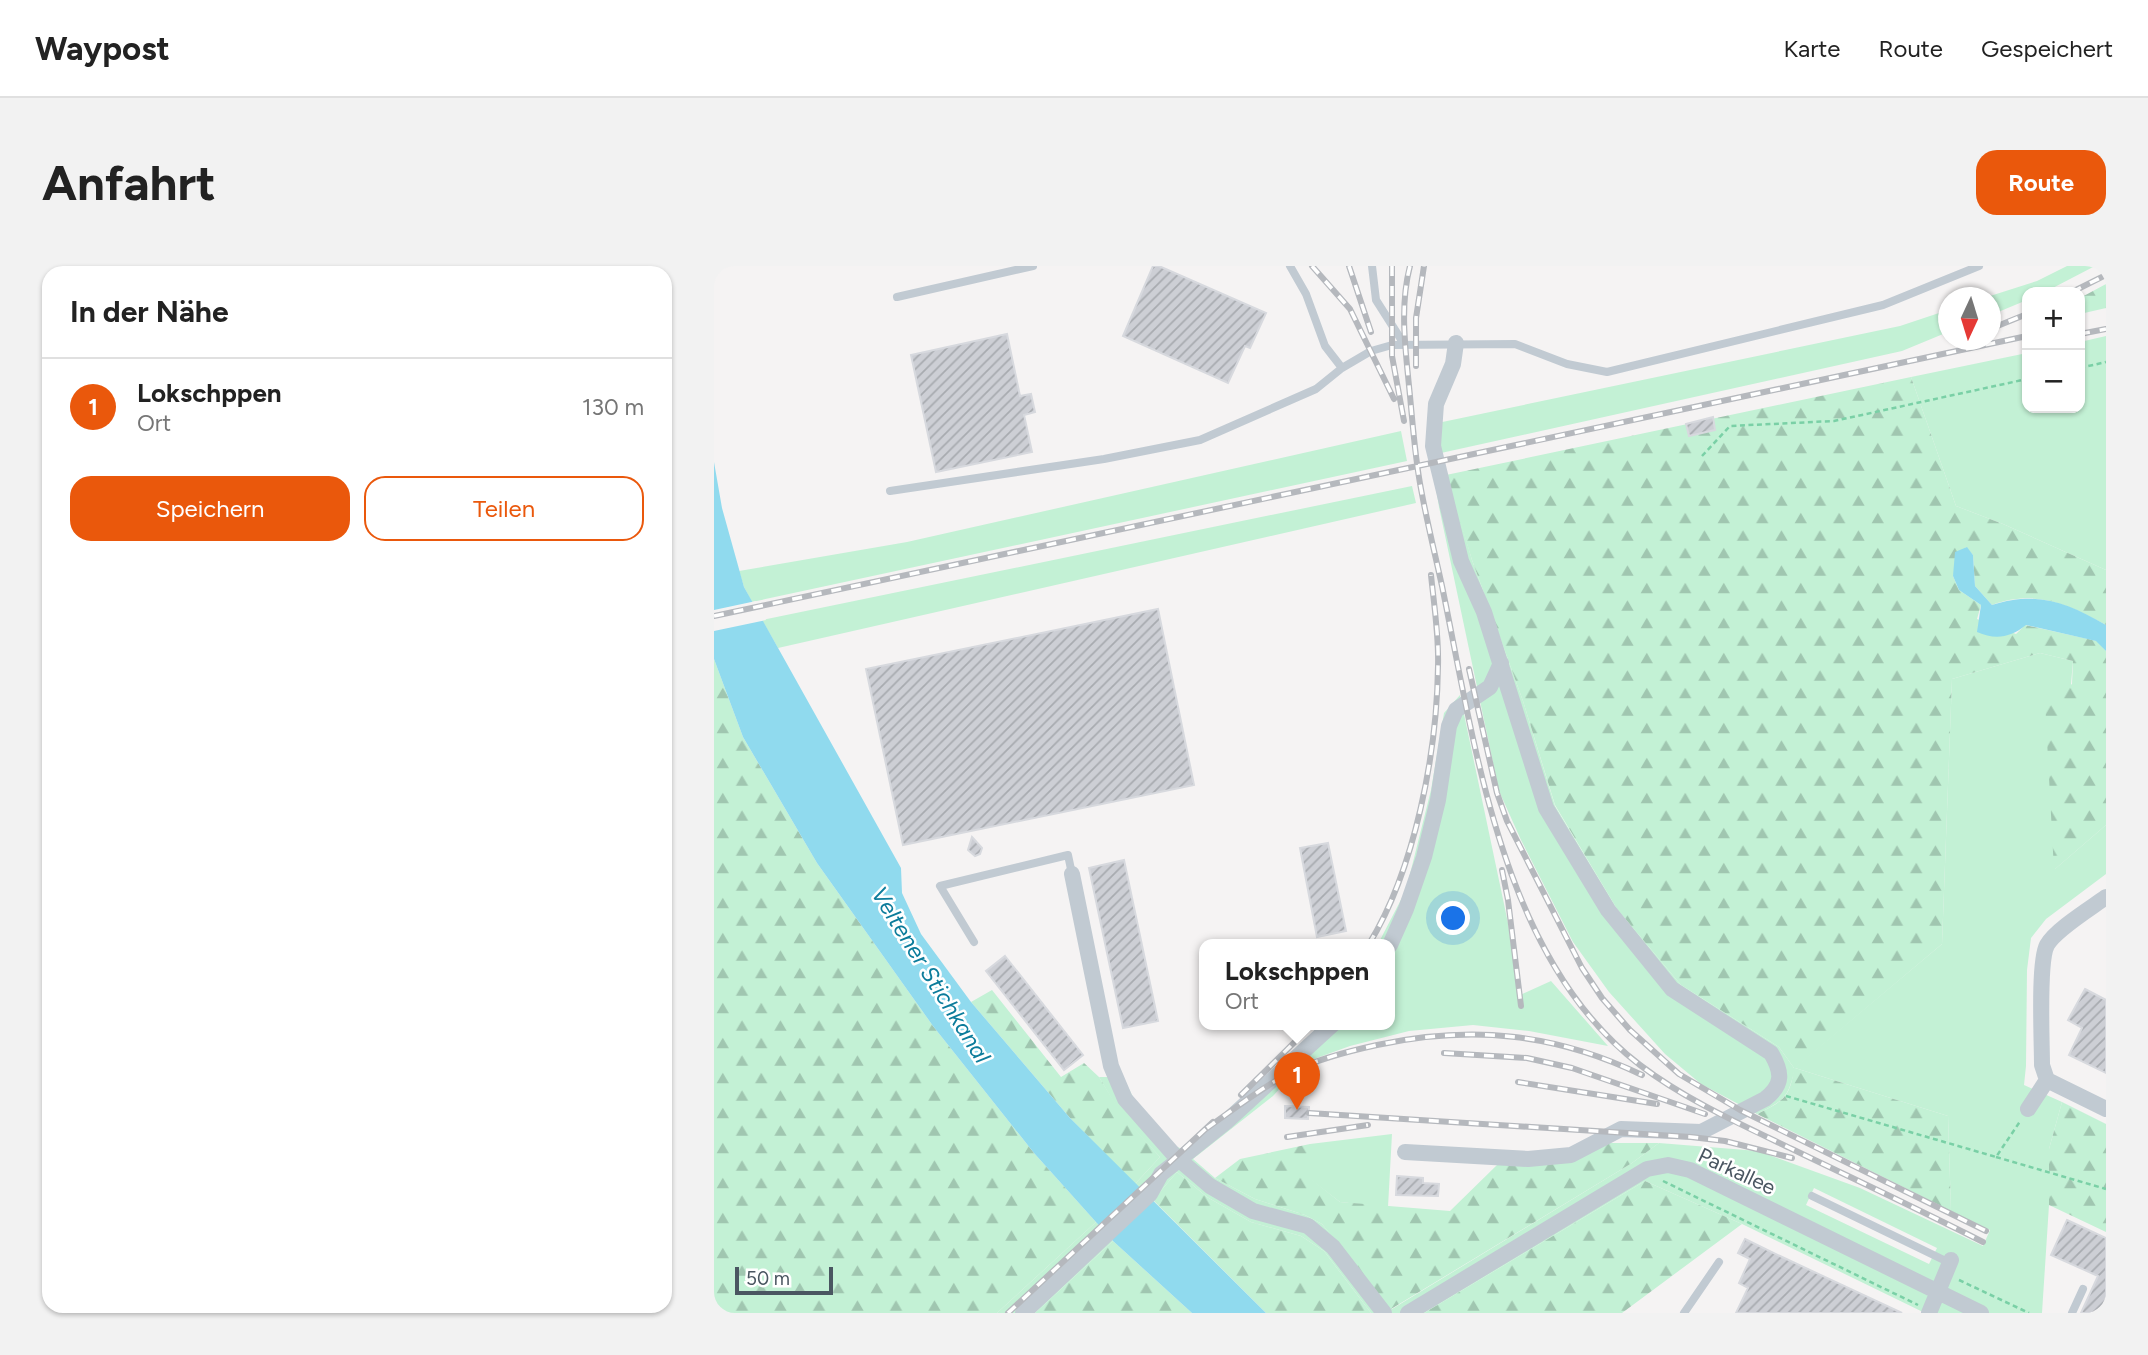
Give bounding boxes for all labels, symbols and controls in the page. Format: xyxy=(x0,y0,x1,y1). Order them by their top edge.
text: Waypost xyxy=(35,29,170,68)
text: Karte xyxy=(1784,34,1840,63)
text: Route xyxy=(1878,34,1943,63)
text: Gespeichert xyxy=(1981,34,2113,63)
button: Route xyxy=(1976,150,2106,215)
text: Anfahrt xyxy=(42,153,216,212)
north arrow xyxy=(1938,287,2001,350)
map controls xyxy=(2022,287,2085,413)
button: + xyxy=(2022,287,2085,350)
text: In der Nähe xyxy=(70,293,229,330)
button: − xyxy=(2022,350,2085,413)
text: Lokschppen xyxy=(137,377,282,409)
text: 1 xyxy=(88,393,98,421)
text: 130 m xyxy=(582,393,644,421)
text: Ort xyxy=(137,409,171,437)
button: Speichern xyxy=(70,476,350,541)
button: Teilen xyxy=(364,476,644,541)
water label: Veltener Stichkanal xyxy=(865,882,997,1069)
your location xyxy=(1436,901,1470,935)
popup xyxy=(1199,939,1395,1030)
text: Lokschppen xyxy=(1225,955,1369,987)
text: Ort xyxy=(1225,987,1259,1015)
pin: 1 xyxy=(1274,1052,1320,1110)
street label: Parkallee xyxy=(1694,1142,1780,1200)
scale bar xyxy=(735,1264,833,1296)
text: 50 m xyxy=(746,1267,790,1290)

